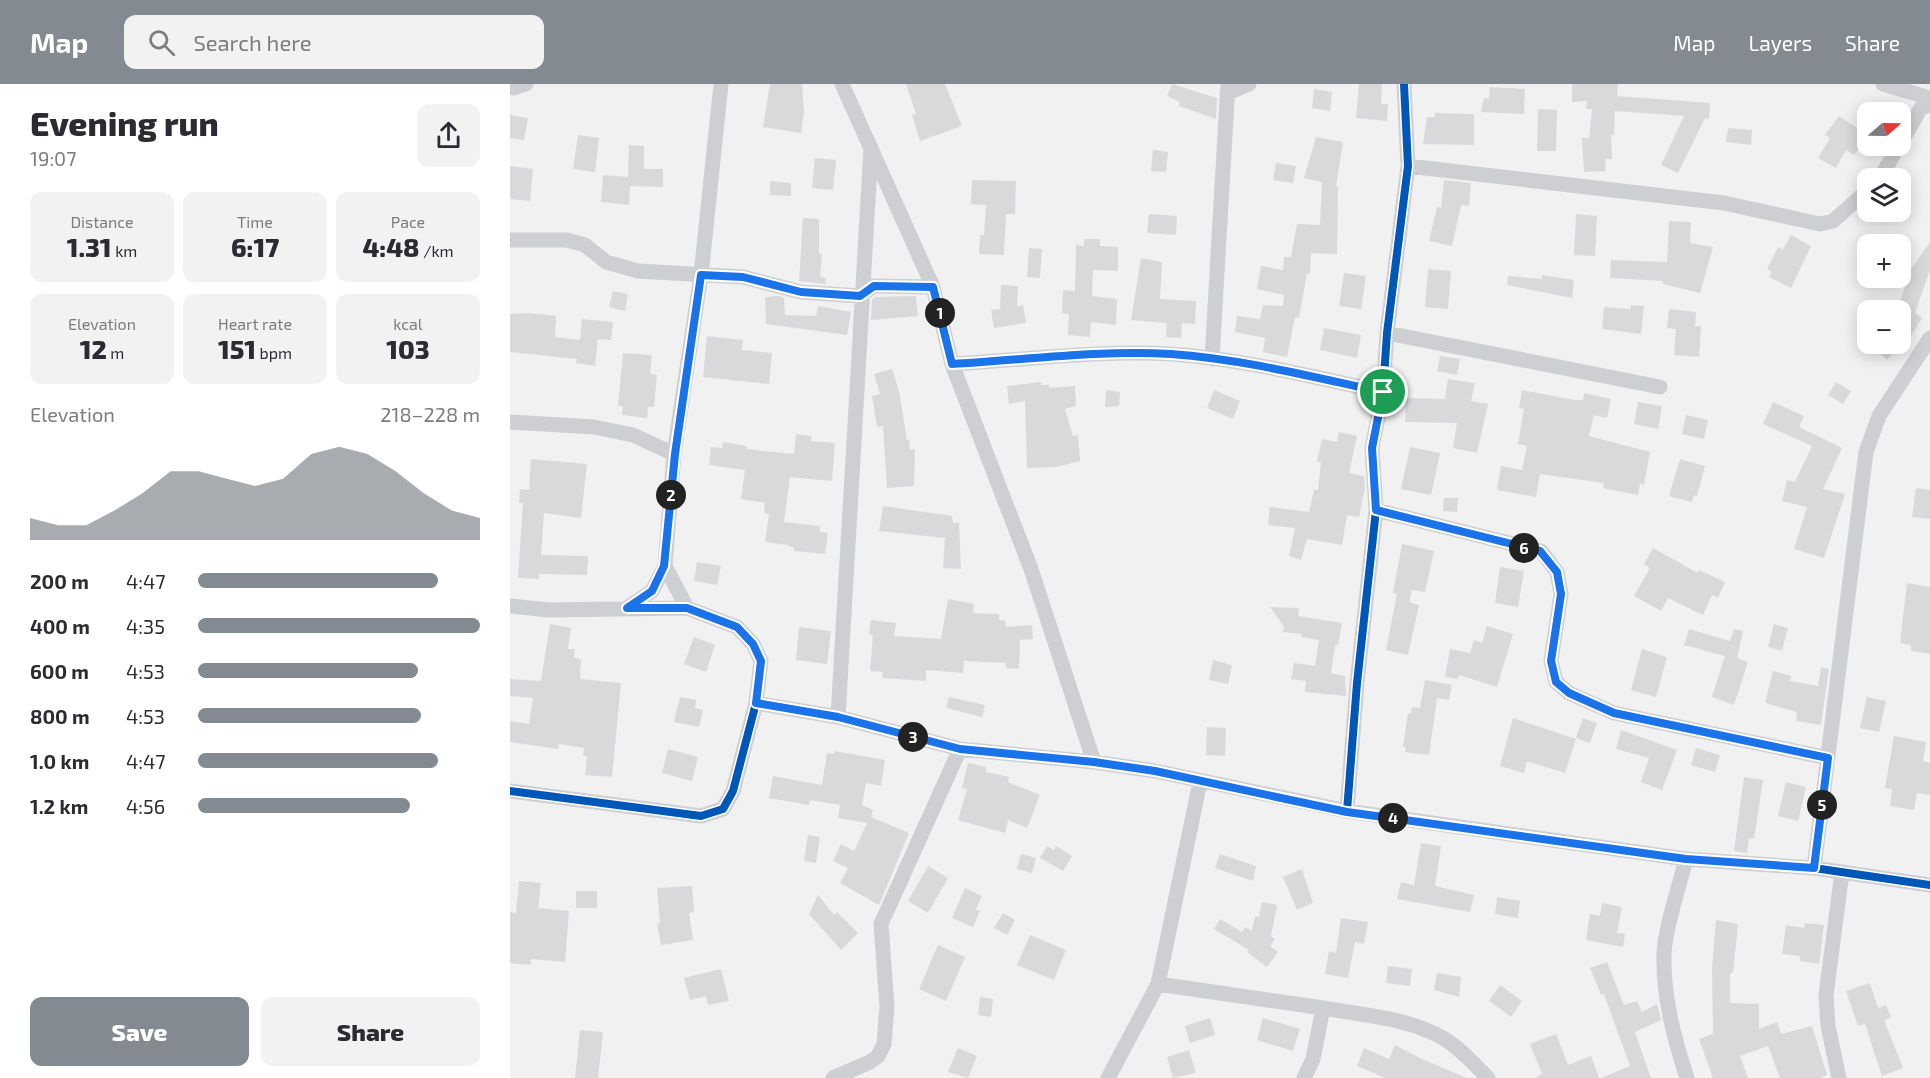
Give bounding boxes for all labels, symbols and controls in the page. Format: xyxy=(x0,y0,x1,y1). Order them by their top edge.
search box xyxy=(124,15,544,69)
text: Map xyxy=(30,25,88,59)
icon: search xyxy=(145,26,178,59)
text: Search here xyxy=(193,29,312,55)
text: Map xyxy=(1673,30,1715,55)
text: Layers xyxy=(1748,30,1812,55)
text: Share xyxy=(1845,30,1900,55)
north arrow xyxy=(1857,102,1911,156)
map controls xyxy=(1857,102,1911,354)
text: Evening run xyxy=(30,103,219,143)
button: share xyxy=(417,104,480,167)
text: 19:07 xyxy=(30,146,76,170)
button: layers xyxy=(1857,168,1911,222)
text: Distance xyxy=(70,212,134,231)
text: Time xyxy=(237,212,273,231)
text: Pace xyxy=(391,212,425,231)
text: 1.31 xyxy=(67,231,112,262)
text: 6:17 xyxy=(231,231,279,262)
text: 4:48 xyxy=(362,231,420,262)
button: + xyxy=(1857,234,1911,288)
text: km xyxy=(112,241,137,260)
text: /km xyxy=(420,241,454,260)
pin: 1 xyxy=(925,298,955,328)
button: − xyxy=(1857,300,1911,354)
text: 1 xyxy=(937,303,943,322)
text: Elevation xyxy=(68,314,136,333)
text: Heart rate xyxy=(218,314,292,333)
text: kcal xyxy=(393,314,423,333)
text: 12 xyxy=(80,333,107,364)
text: 151 xyxy=(218,333,256,364)
text: 103 xyxy=(386,333,430,364)
text: m xyxy=(107,343,124,362)
text: bpm xyxy=(256,343,292,362)
pin xyxy=(1357,366,1408,417)
icon: arrive xyxy=(1366,375,1399,408)
text: Elevation xyxy=(30,402,115,426)
text: 218–228 m xyxy=(380,402,480,426)
pin: 2 xyxy=(656,480,686,510)
text: 2 xyxy=(666,485,676,504)
pin: 6 xyxy=(1509,533,1539,563)
text: 6 xyxy=(1519,538,1529,557)
text: 200 m xyxy=(30,569,89,593)
text: 4:47 xyxy=(126,569,166,593)
text: 400 m xyxy=(30,614,90,638)
text: 4:35 xyxy=(126,614,165,638)
text: 600 m xyxy=(30,659,89,683)
text: 4:53 xyxy=(126,659,165,683)
text: 800 m xyxy=(30,704,90,728)
text: 4:53 xyxy=(126,704,165,728)
pin: 3 xyxy=(898,722,928,752)
text: 3 xyxy=(908,727,918,746)
text: 1.0 km xyxy=(30,749,89,773)
text: 4:47 xyxy=(126,749,166,773)
pin: 5 xyxy=(1807,790,1837,820)
text: 1.2 km xyxy=(30,794,88,818)
text: 4:56 xyxy=(126,794,165,818)
text: 5 xyxy=(1818,795,1826,814)
pin: 4 xyxy=(1378,803,1408,833)
text: 4 xyxy=(1388,808,1398,827)
button: Save xyxy=(30,997,249,1066)
button: Share xyxy=(261,997,480,1066)

